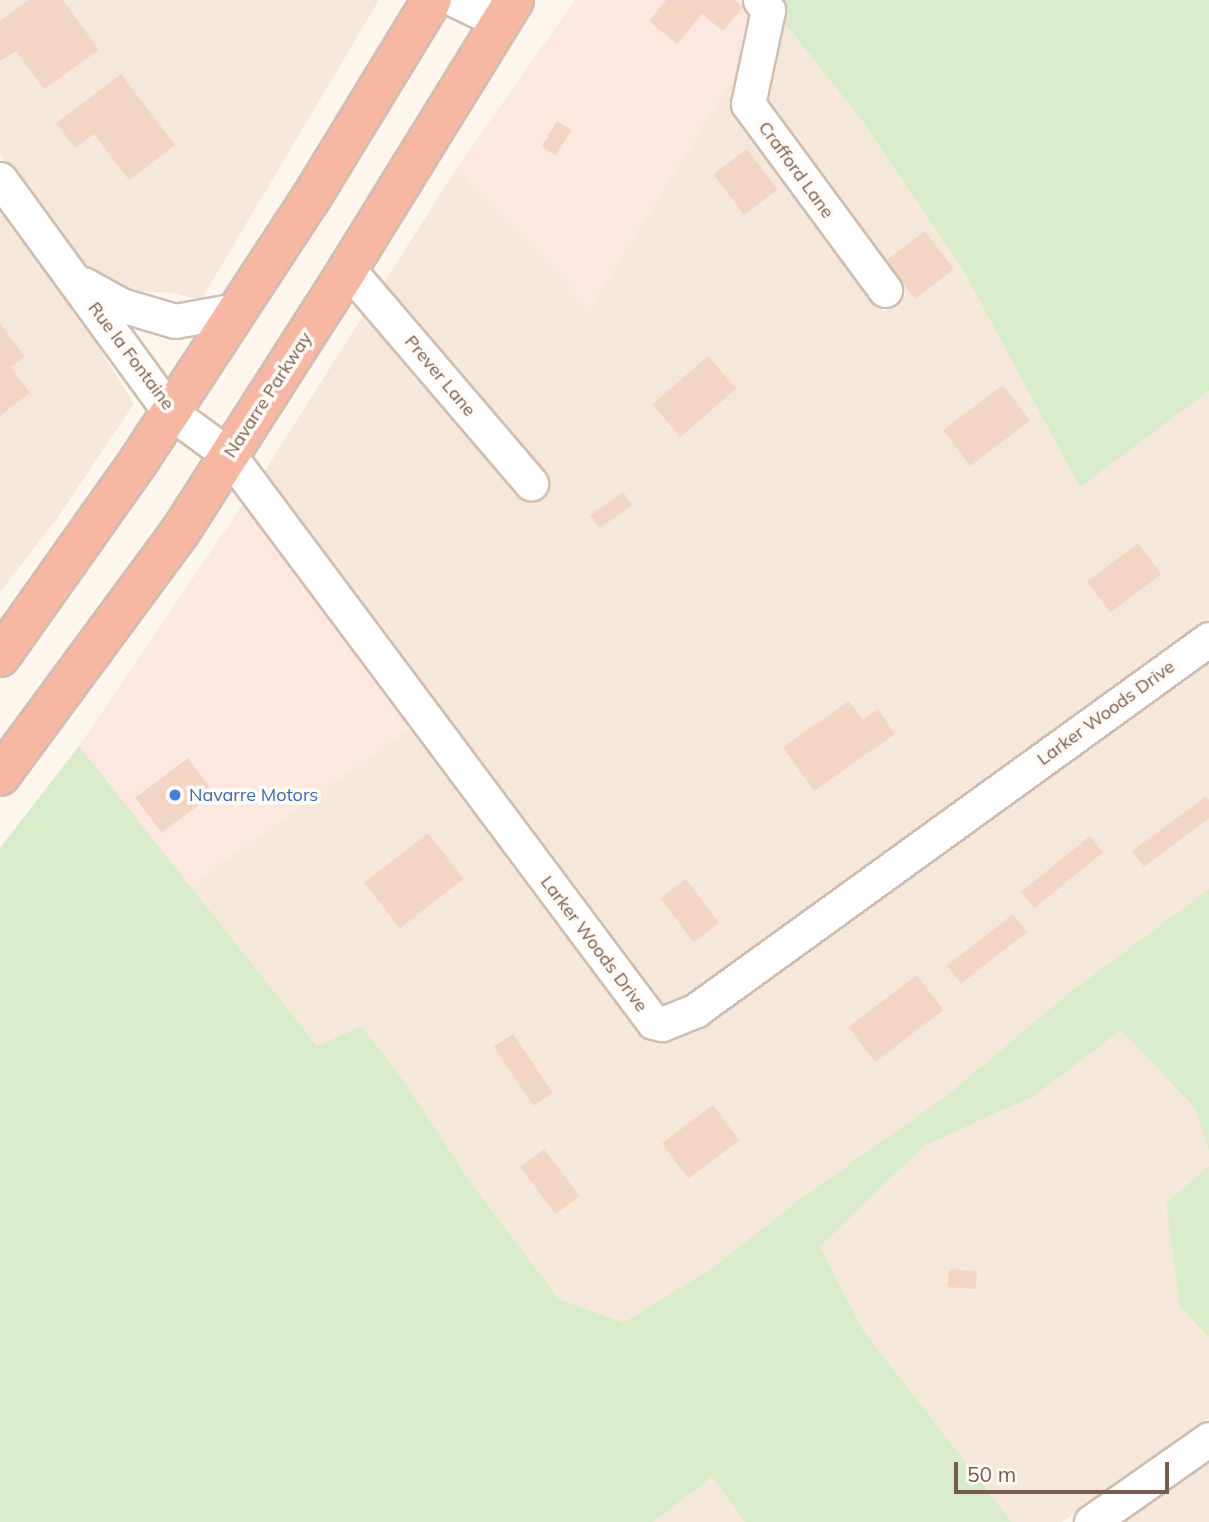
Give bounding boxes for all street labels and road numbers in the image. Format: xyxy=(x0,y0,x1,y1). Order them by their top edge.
street label: Crafford Lane xyxy=(754,117,838,223)
street label: Rue la Fontaine xyxy=(83,298,179,414)
street label: Navarre Parkway xyxy=(219,328,317,462)
street label: Prever Lane xyxy=(400,331,480,421)
street label: Larker Woods Drive xyxy=(1033,656,1179,770)
street label: Larker Woods Drive xyxy=(536,872,652,1016)

